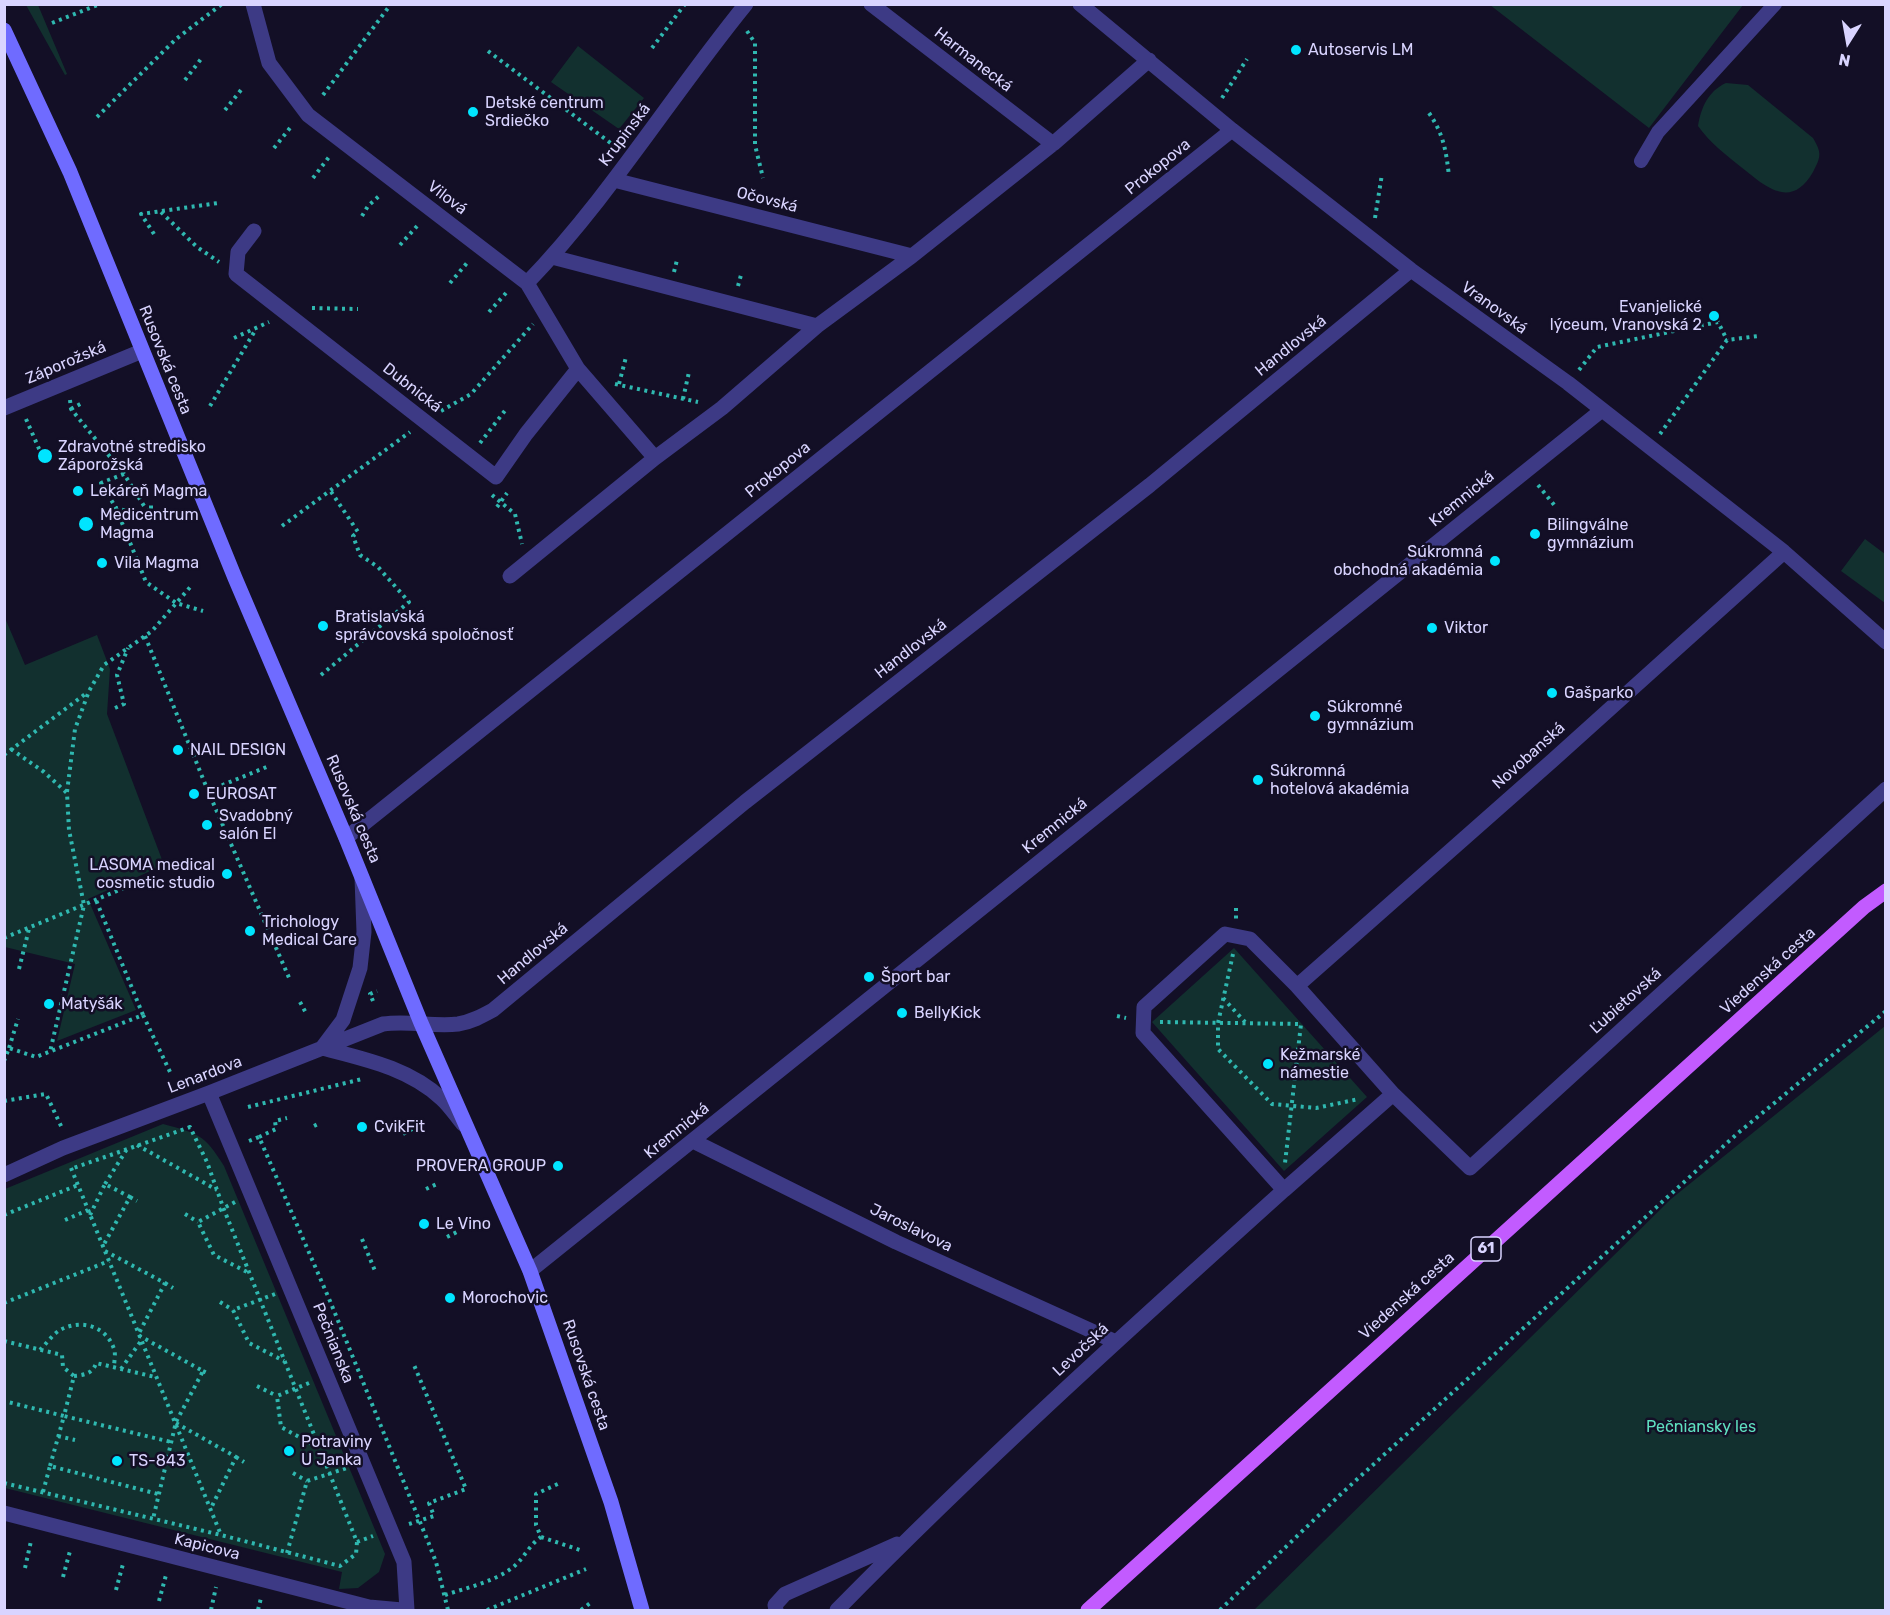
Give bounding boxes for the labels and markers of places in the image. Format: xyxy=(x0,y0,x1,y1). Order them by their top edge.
place label: Autoservis LM xyxy=(1308,40,1413,60)
marker: Autoservis LM xyxy=(1289,43,1303,57)
place label: Detské centrum Srdiečko xyxy=(485,93,604,131)
marker: Detské centrum Srdiečko xyxy=(466,105,480,119)
place label: Evanjelické lýceum, Vranovská 2 xyxy=(1550,297,1702,335)
marker: Evanjelické lýceum, Vranovská 2 xyxy=(1707,309,1721,323)
place label: Zdravotné stredisko Záporožská xyxy=(58,437,206,475)
marker: Zdravotné stredisko Záporožská xyxy=(36,447,54,465)
place label: Lekáreň Magma xyxy=(90,481,207,501)
marker: Lekáreň Magma xyxy=(71,484,85,498)
place label: Medicentrum Magma xyxy=(100,505,199,543)
marker: Medicentrum Magma xyxy=(77,515,95,533)
place label: Bilingválne gymnázium xyxy=(1547,515,1634,553)
marker: Bilingválne gymnázium xyxy=(1528,527,1542,541)
place label: Súkromná obchodná akadémia xyxy=(1333,542,1483,580)
place label: Vila Magma xyxy=(114,553,199,573)
marker: Súkromná obchodná akadémia xyxy=(1488,554,1502,568)
marker: Vila Magma xyxy=(95,556,109,570)
place label: Bratislavská správcovská spoločnosť xyxy=(335,607,513,645)
place label: Viktor xyxy=(1444,618,1488,638)
marker: Bratislavská správcovská spoločnosť xyxy=(316,619,330,633)
marker: Viktor xyxy=(1425,621,1439,635)
place label: Gašparko xyxy=(1564,683,1633,703)
marker: Gašparko xyxy=(1545,686,1559,700)
place label: Súkromné gymnázium xyxy=(1327,697,1414,735)
marker: Súkromné gymnázium xyxy=(1308,709,1322,723)
place label: NAIL DESIGN xyxy=(190,740,286,760)
marker: NAIL DESIGN xyxy=(171,743,185,757)
place label: Súkromná hotelová akadémia xyxy=(1270,761,1409,799)
marker: Súkromná hotelová akadémia xyxy=(1251,773,1265,787)
place label: EUROSAT xyxy=(206,784,277,804)
marker: EUROSAT xyxy=(187,787,201,801)
place label: Svadobný salón El xyxy=(219,806,293,844)
marker: Svadobný salón El xyxy=(200,818,214,832)
place label: LASOMA medical cosmetic studio xyxy=(89,855,215,893)
marker: LASOMA medical cosmetic studio xyxy=(220,867,234,881)
place label: Trichology Medical Care xyxy=(262,912,357,950)
marker: Trichology Medical Care xyxy=(243,924,257,938)
place label: Šport bar xyxy=(881,967,950,987)
marker: Šport bar xyxy=(862,970,876,984)
place label: Matyšák xyxy=(61,994,123,1014)
marker: Matyšák xyxy=(42,997,56,1011)
place label: BellyKick xyxy=(914,1003,981,1023)
marker: BellyKick xyxy=(895,1006,909,1020)
place label: Kežmarské námestie xyxy=(1280,1045,1360,1083)
marker: Kežmarské námestie xyxy=(1261,1057,1275,1071)
place label: CvikFit xyxy=(374,1117,425,1137)
marker: CvikFit xyxy=(355,1120,369,1134)
place label: PROVERA GROUP xyxy=(416,1156,546,1176)
marker: PROVERA GROUP xyxy=(551,1159,565,1173)
place label: Le Vino xyxy=(436,1214,491,1234)
marker: Le Vino xyxy=(417,1217,431,1231)
place label: Morochovic xyxy=(462,1288,548,1308)
marker: Morochovic xyxy=(443,1291,457,1305)
place label: Potraviny U Janka xyxy=(301,1432,372,1470)
marker: Potraviny U Janka xyxy=(282,1444,296,1458)
place label: TS-843 xyxy=(129,1451,186,1471)
marker: TS-843 xyxy=(110,1454,124,1468)

